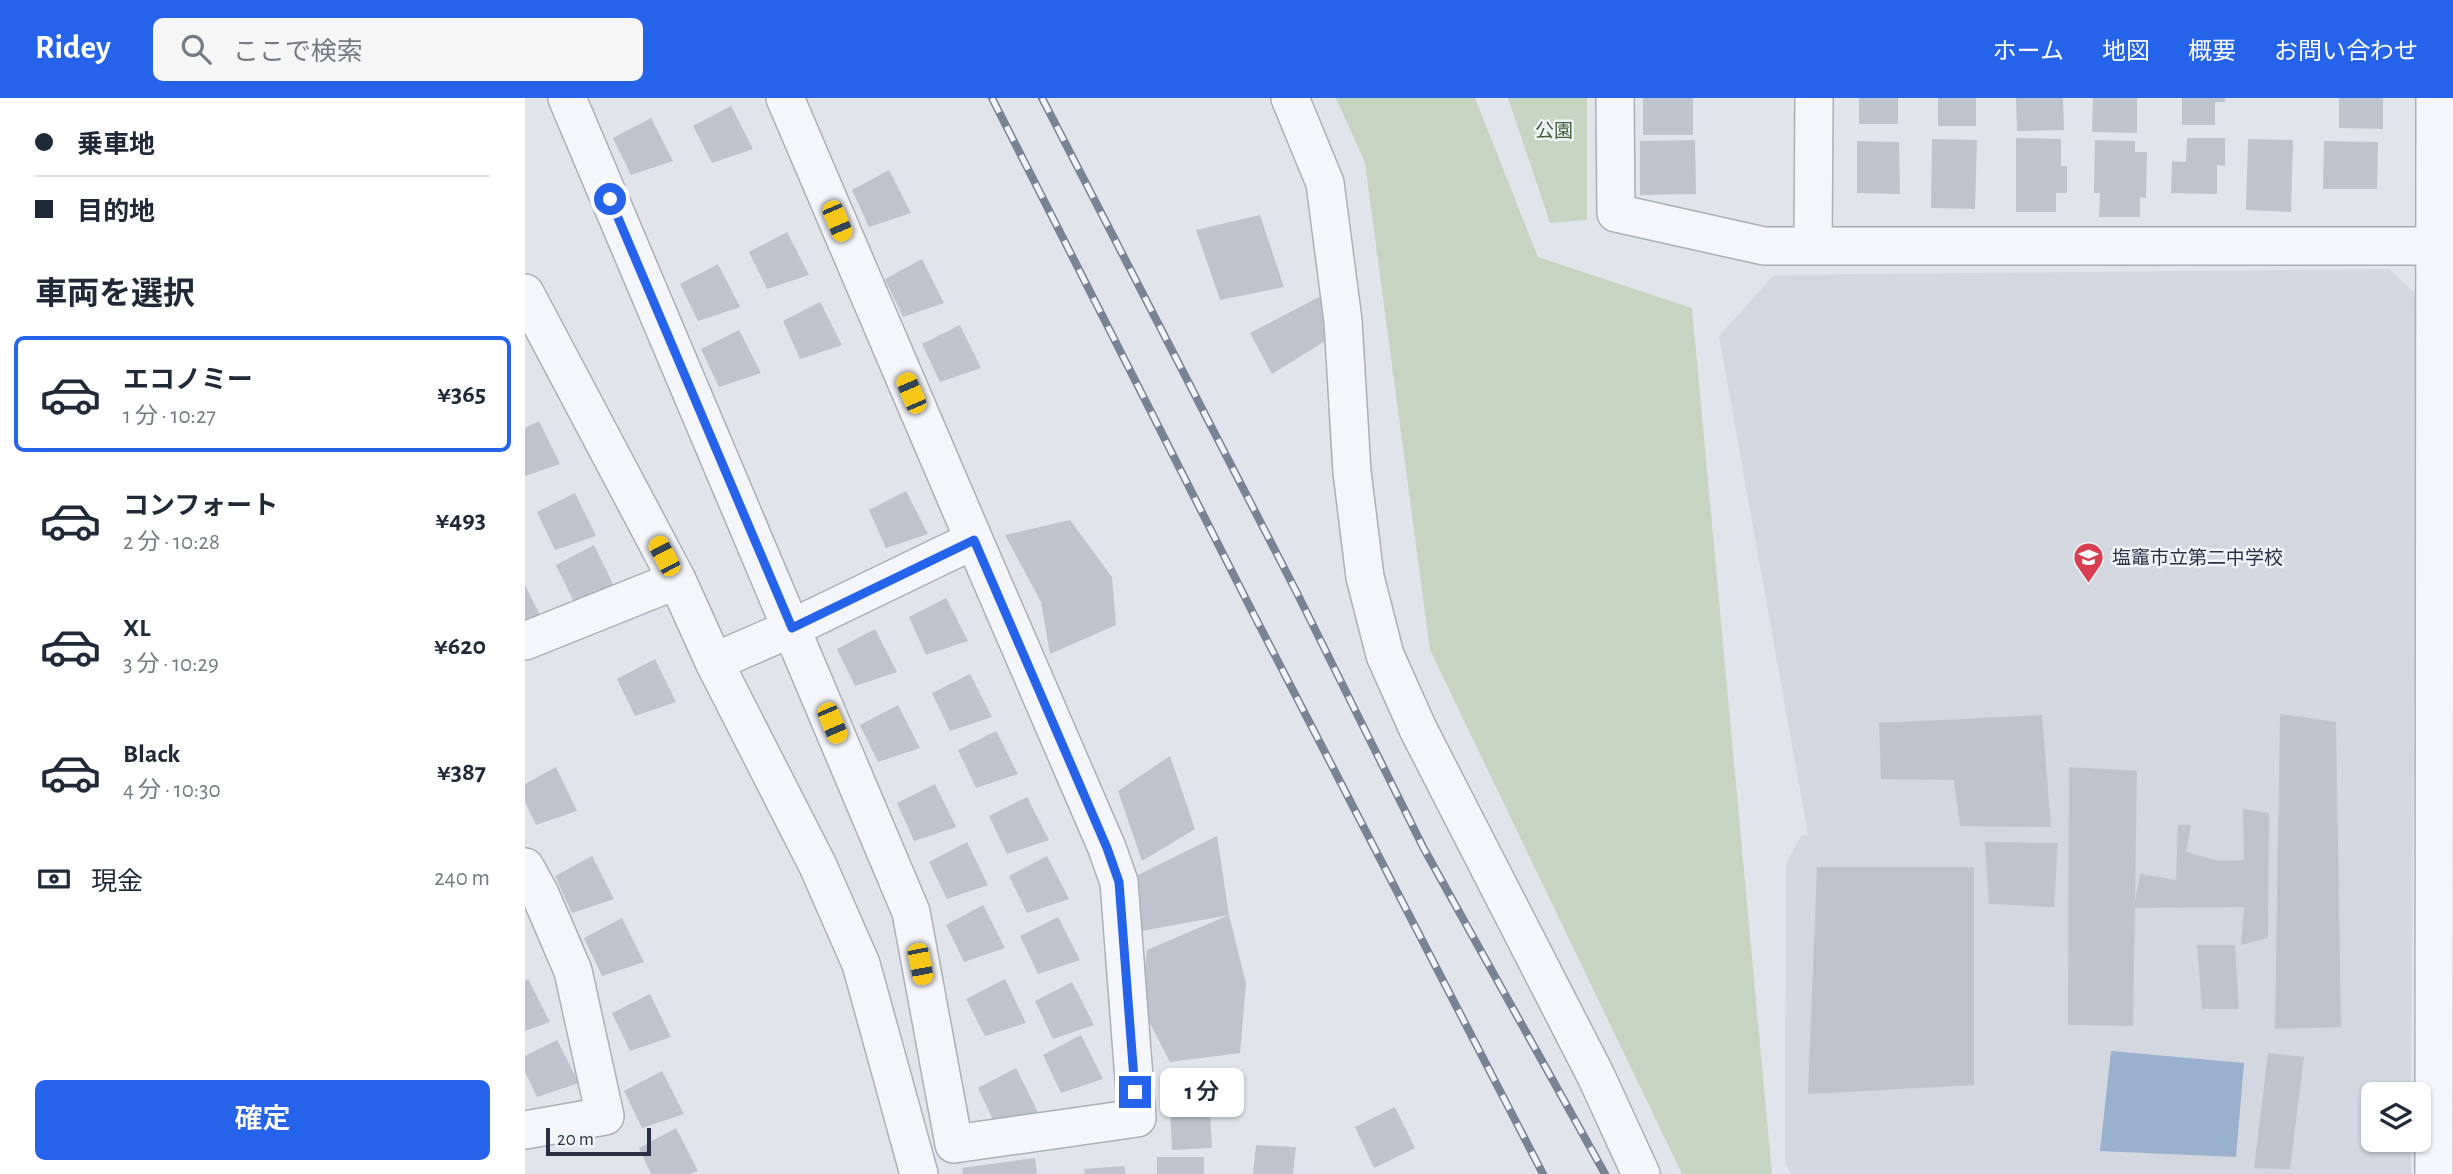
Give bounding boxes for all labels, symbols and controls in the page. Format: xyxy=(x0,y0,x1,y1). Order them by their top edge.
search box xyxy=(153,18,643,81)
icon: search xyxy=(177,30,215,68)
text: Ridey xyxy=(35,32,111,65)
text: ここで検索 xyxy=(233,39,363,65)
text: ホーム xyxy=(1993,40,2064,64)
text: 地図 xyxy=(2102,40,2150,64)
text: 概要 xyxy=(2188,40,2236,64)
text: お問い合わせ xyxy=(2274,40,2418,64)
park label: 公園 xyxy=(1535,121,1573,141)
text: 乗車地 xyxy=(77,132,155,158)
route start xyxy=(594,183,626,215)
car xyxy=(820,198,855,244)
text: 目的地 xyxy=(77,199,155,225)
text: 車両を選択 xyxy=(35,278,195,310)
icon: car xyxy=(39,363,102,426)
text: エコノミー xyxy=(123,367,253,393)
car xyxy=(894,370,929,416)
text: ¥365 xyxy=(437,381,486,407)
text: 1 分 · 10:27 xyxy=(123,405,216,428)
icon: car xyxy=(39,489,102,552)
text: コンフォート xyxy=(123,493,278,519)
text: ¥493 xyxy=(435,507,486,533)
text: 2 分 · 10:28 xyxy=(123,531,220,554)
car xyxy=(645,533,684,579)
school or university icon: 塩竈市立第二中学校 xyxy=(2072,541,2106,585)
place label: 塩竈市立第二中学校 xyxy=(2112,547,2283,568)
icon: car xyxy=(39,615,102,678)
text: XL xyxy=(123,615,150,641)
text: ¥620 xyxy=(434,633,486,659)
text: 3 分 · 10:29 xyxy=(123,653,219,676)
car xyxy=(815,700,850,746)
icon: car xyxy=(39,741,102,804)
text: Black xyxy=(123,741,180,767)
text: ¥387 xyxy=(437,759,486,785)
text: 4 分 · 10:30 xyxy=(123,779,221,802)
icon: cash xyxy=(35,860,73,898)
text: 240 m xyxy=(434,867,490,890)
text: 現金 xyxy=(91,869,143,895)
car xyxy=(906,941,935,987)
callout: 1 分 xyxy=(1159,1068,1243,1116)
route end xyxy=(1119,1076,1151,1108)
button: 確定 xyxy=(35,1080,490,1160)
text: 1 分 xyxy=(1185,1081,1219,1104)
map controls xyxy=(2361,1082,2431,1152)
button: layers xyxy=(2361,1082,2431,1152)
scale bar xyxy=(546,1125,651,1157)
text: 20 m xyxy=(557,1130,594,1149)

